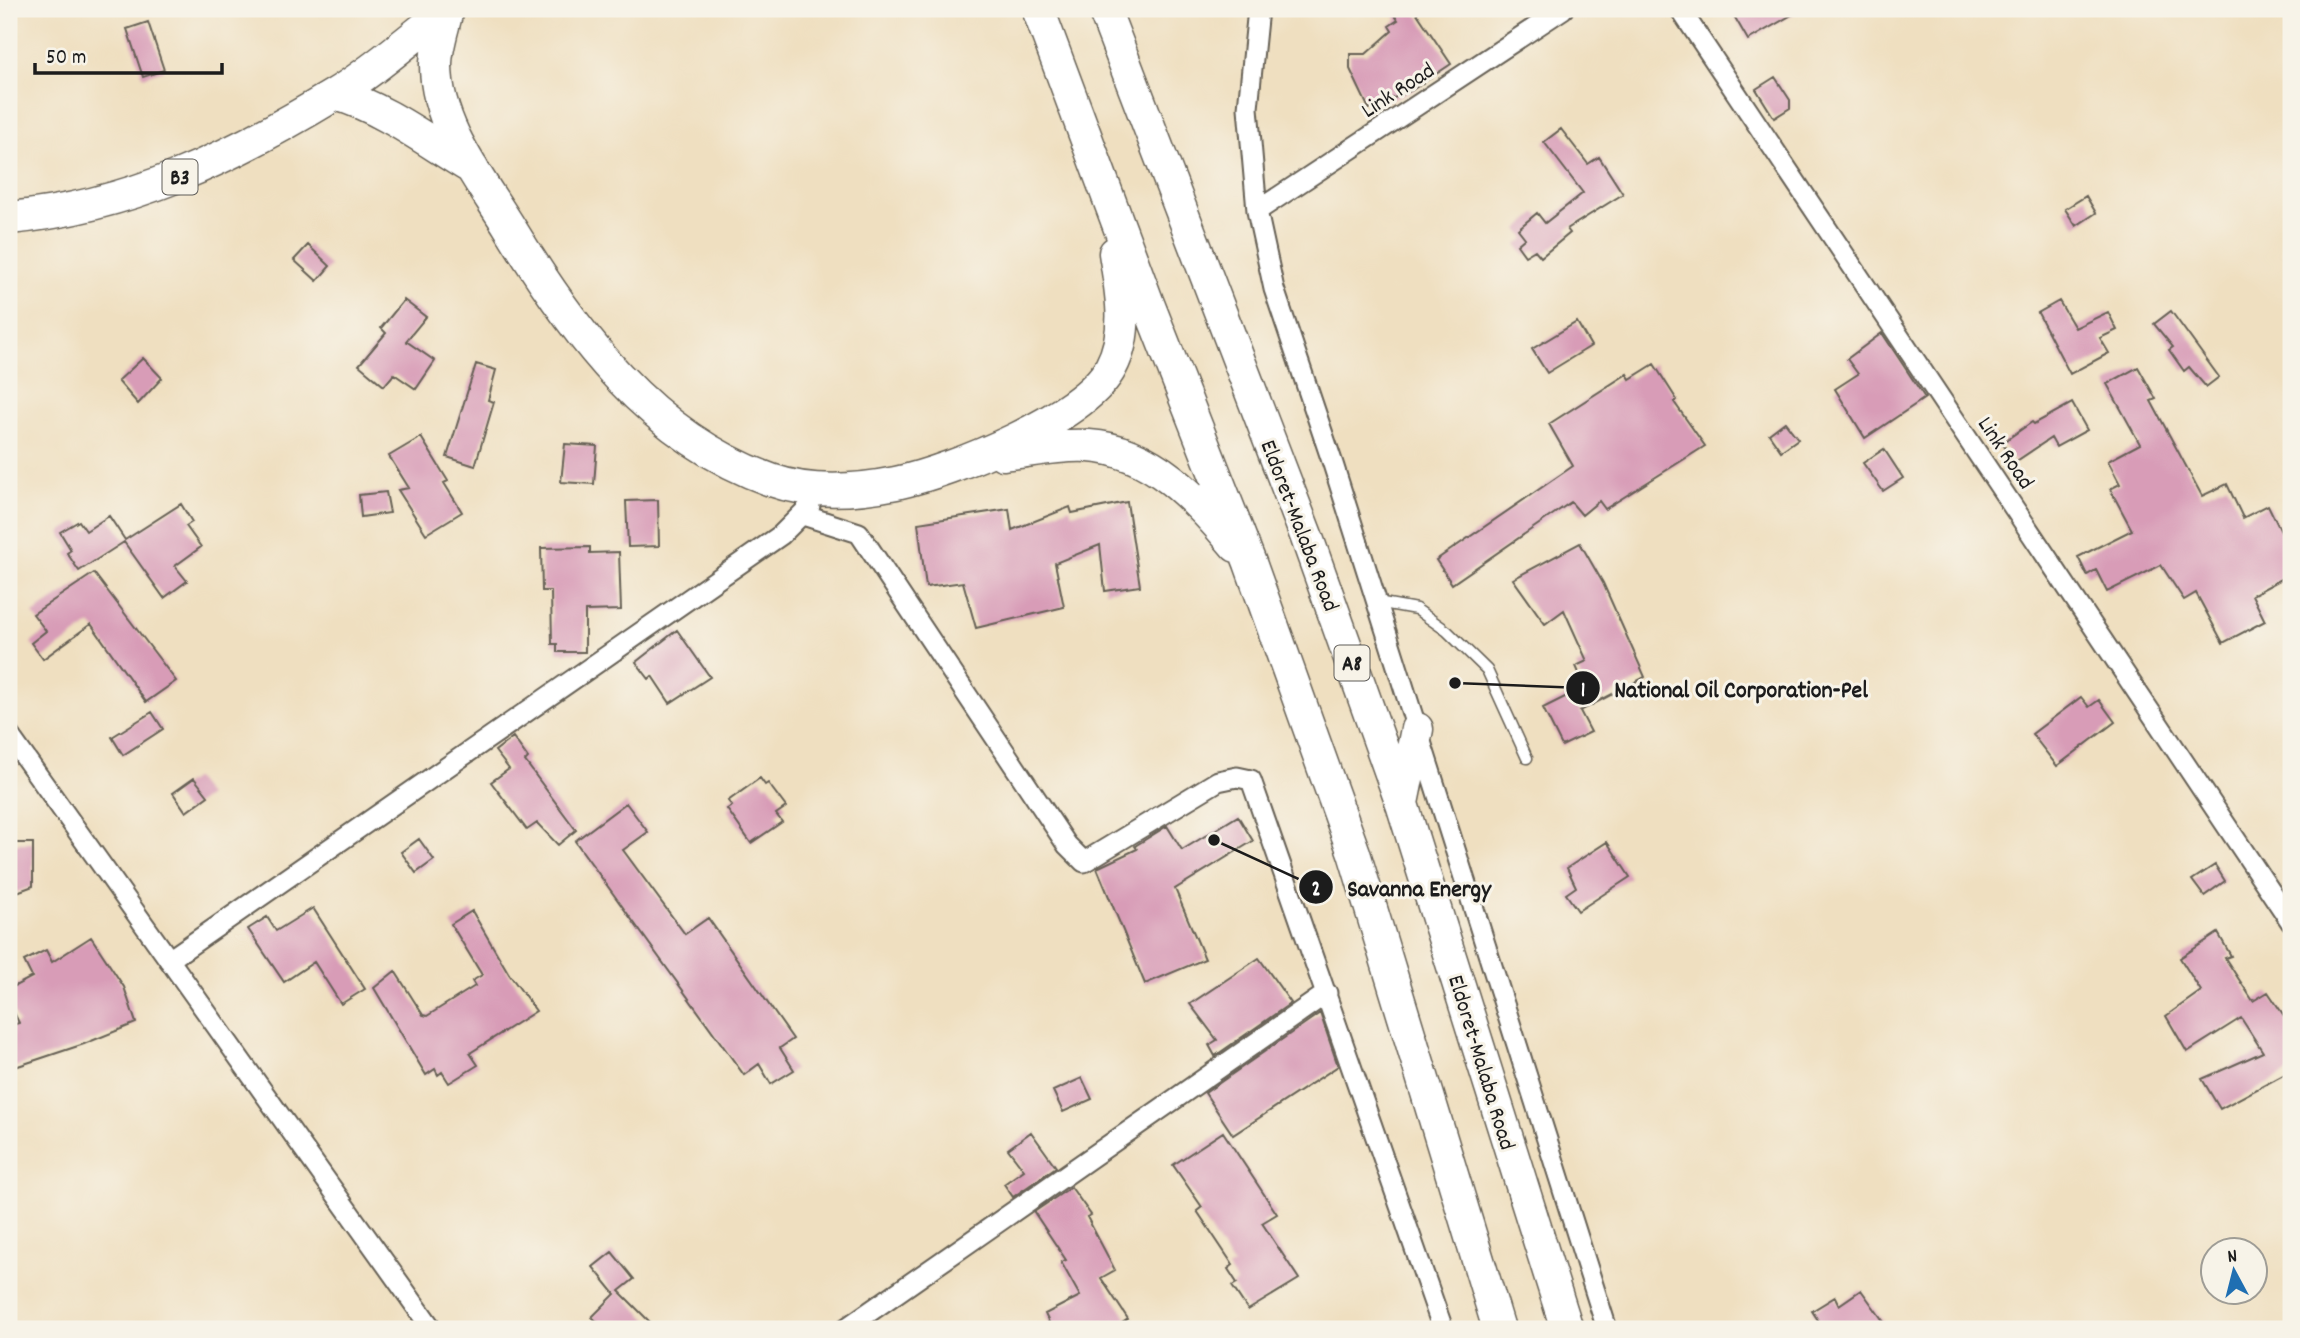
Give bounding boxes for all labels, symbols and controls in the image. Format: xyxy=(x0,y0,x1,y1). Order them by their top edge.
scale bar xyxy=(35,32,222,76)
text: 50 m xyxy=(46,44,86,74)
street label: Link Road xyxy=(1356,56,1442,128)
road number: B3 xyxy=(162,160,198,194)
street label: Link Road xyxy=(1968,411,2041,497)
street label: Eldoret-Malaba Road xyxy=(1250,436,1346,617)
road number: A8 xyxy=(1334,646,1370,680)
callout: National Oil Corporation-Pel xyxy=(1565,666,1882,711)
text: National Oil Corporation-Pel xyxy=(1614,675,1868,709)
text: 1 xyxy=(1581,677,1585,707)
callout: Savanna Energy xyxy=(1298,865,1505,910)
text: Savanna Energy xyxy=(1347,874,1492,908)
text: 2 xyxy=(1311,876,1321,906)
street label: Eldoret-Malaba Road xyxy=(1437,971,1522,1155)
north arrow xyxy=(2198,1236,2268,1306)
text: N xyxy=(2226,1244,2239,1272)

